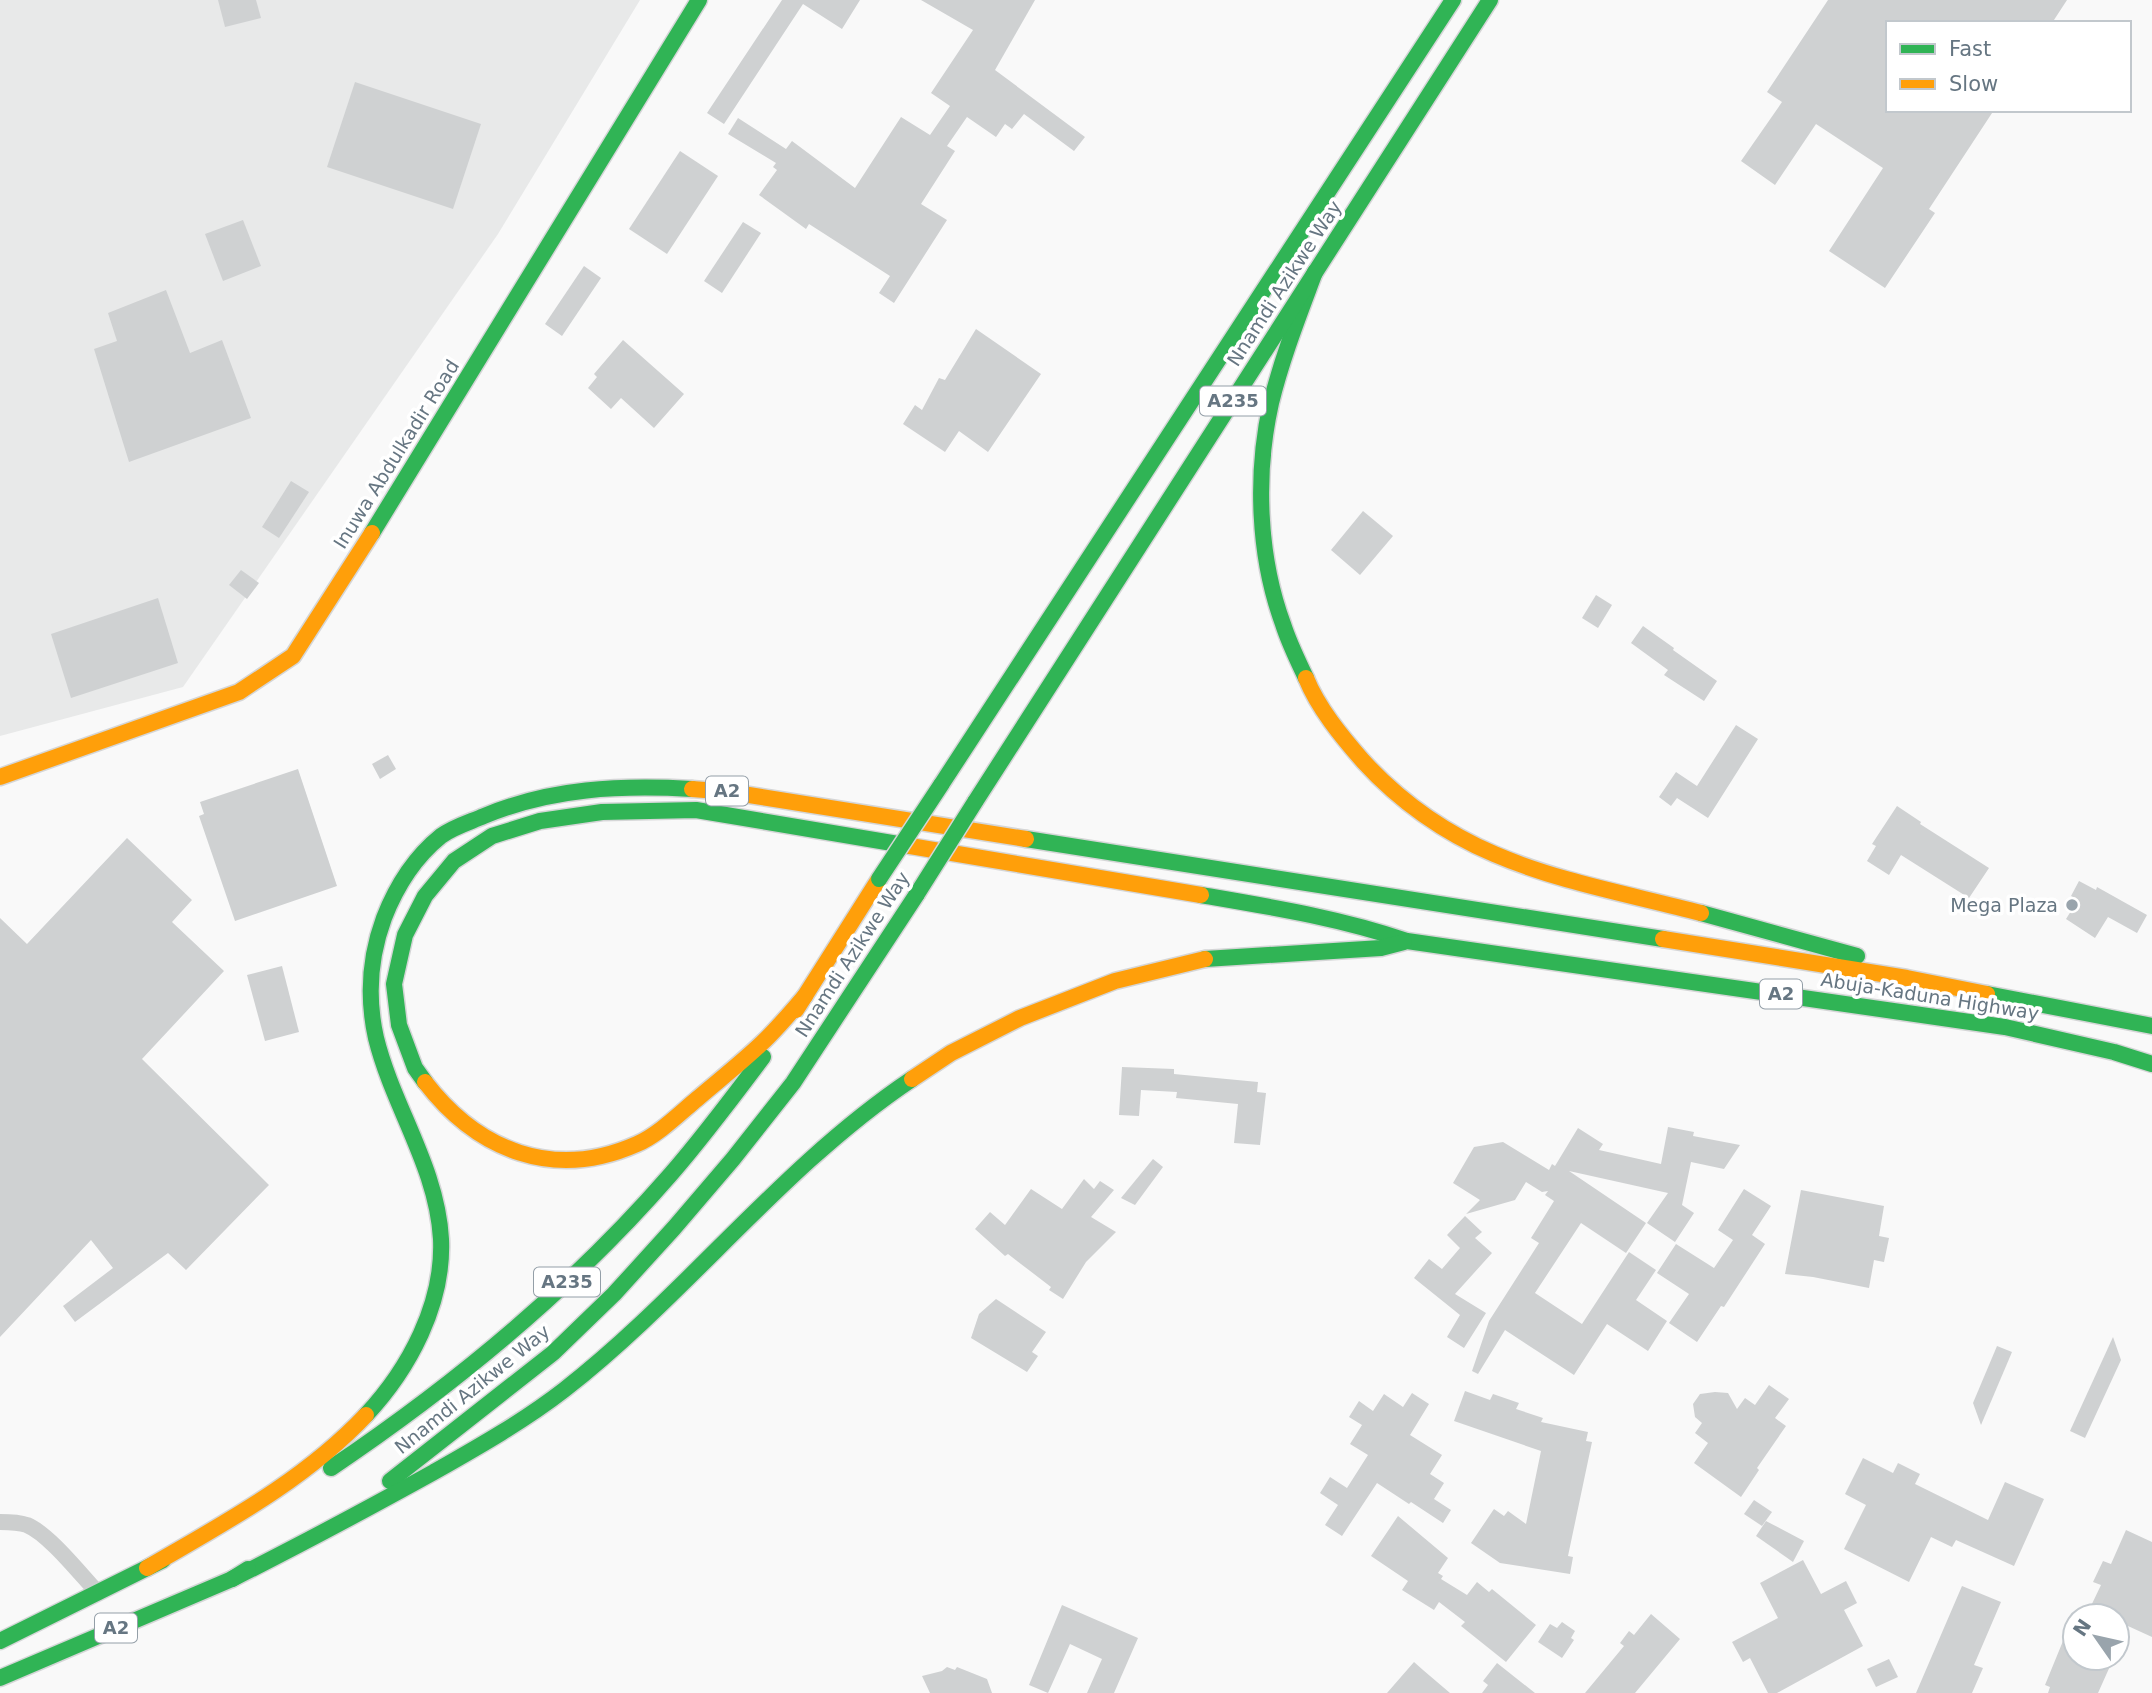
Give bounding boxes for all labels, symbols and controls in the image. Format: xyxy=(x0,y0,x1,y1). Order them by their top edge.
legend xyxy=(1886,21,2131,112)
text: Fast xyxy=(1949,37,1991,61)
text: Slow xyxy=(1949,72,1998,96)
street label: Nnamdi Azikwe Way xyxy=(1222,196,1346,370)
street label: Inuwa Abdulkadir Road xyxy=(329,356,463,552)
road number: A235 xyxy=(1200,386,1266,416)
road number: A2 xyxy=(706,776,748,806)
street label: Nnamdi Azikwe Way xyxy=(790,867,914,1041)
place label: Mega Plaza xyxy=(1950,894,2058,916)
marker: Mega Plaza xyxy=(2064,897,2080,913)
street label: Abuja-Kaduna Highway xyxy=(1819,968,2041,1024)
road number: A2 xyxy=(1760,979,1802,1009)
road number: A235 xyxy=(534,1268,600,1296)
street label: Nnamdi Azikwe Way xyxy=(390,1320,554,1458)
north arrow xyxy=(2061,1602,2131,1672)
road number: A2 xyxy=(95,1614,137,1643)
text: N xyxy=(2068,1615,2095,1640)

